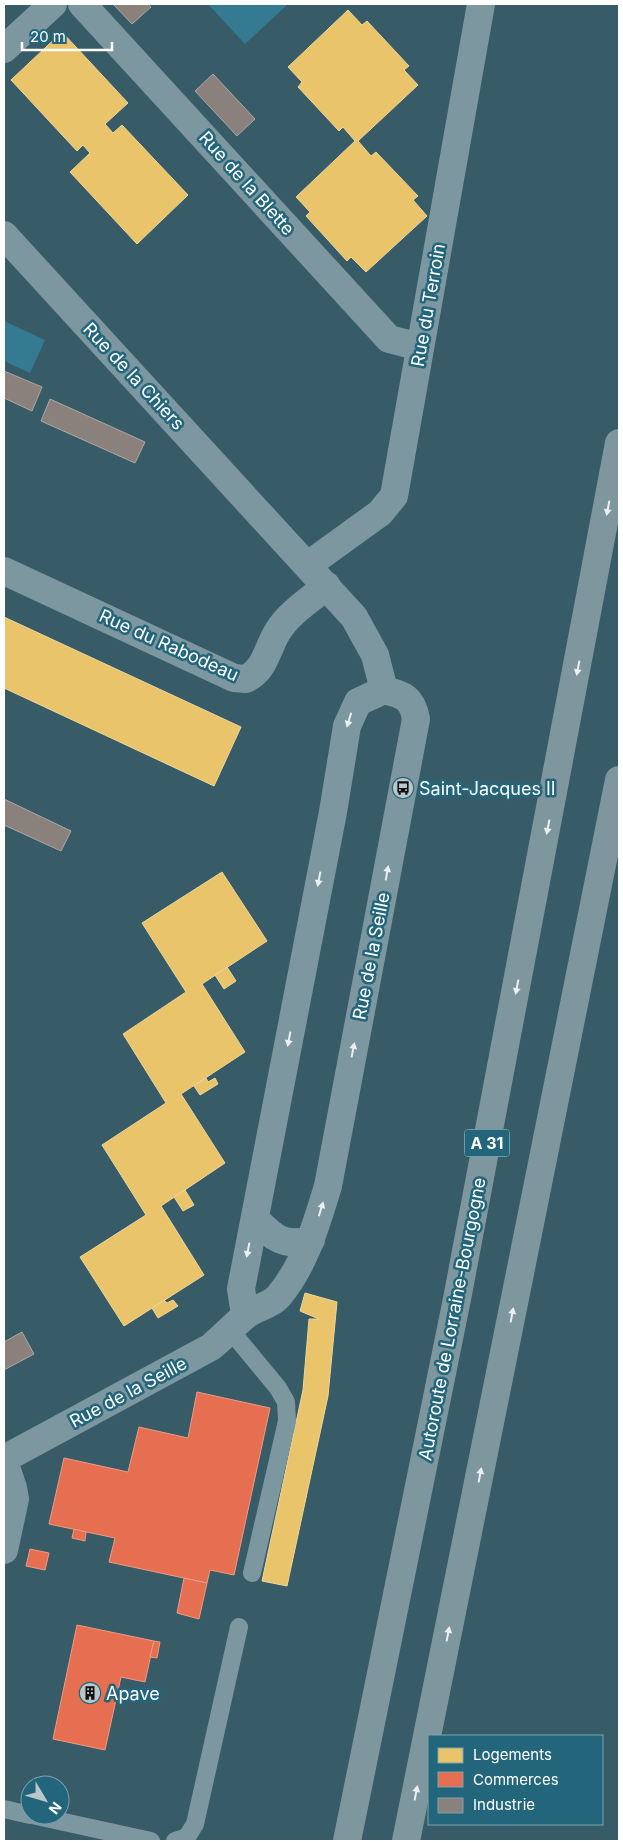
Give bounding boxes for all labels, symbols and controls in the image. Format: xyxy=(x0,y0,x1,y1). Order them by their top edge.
scale bar xyxy=(22,20,112,52)
text: 20 m xyxy=(30,27,66,46)
street label: Rue de la Blette xyxy=(195,127,299,239)
street label: Rue du Terroin xyxy=(407,242,449,368)
street label: Rue de la Chiers xyxy=(79,318,189,434)
one-way arrow xyxy=(603,500,611,516)
street label: Rue du Rabodeau xyxy=(96,605,242,685)
one-way arrow xyxy=(573,660,581,676)
one-way arrow xyxy=(345,713,353,728)
bus stop icon: Saint-Jacques II xyxy=(391,776,415,800)
place label: Saint-Jacques II xyxy=(419,778,556,799)
one-way arrow xyxy=(543,820,551,836)
one-way arrow xyxy=(383,864,391,880)
one-way arrow xyxy=(315,872,323,887)
street label: Rue de la Seille xyxy=(348,890,394,1022)
one-way arrow xyxy=(513,979,521,994)
one-way arrow xyxy=(284,1032,292,1048)
one-way arrow xyxy=(350,1041,358,1057)
road number: A 31 xyxy=(464,1130,510,1156)
street label: Autoroute de Lorraine-Bourgogne xyxy=(414,1176,490,1462)
one-way arrow xyxy=(317,1201,325,1216)
one-way arrow xyxy=(244,1243,252,1259)
one-way arrow xyxy=(508,1308,516,1323)
street label: Rue de la Seille xyxy=(66,1352,190,1432)
one-way arrow xyxy=(476,1467,484,1482)
one-way arrow xyxy=(444,1627,452,1642)
building icon: Apave xyxy=(78,1681,102,1705)
place label: Apave xyxy=(106,1683,160,1704)
legend xyxy=(428,1735,603,1825)
text: Logements xyxy=(473,1745,552,1764)
text: Commerces xyxy=(473,1770,559,1789)
north arrow xyxy=(20,1775,70,1825)
one-way arrow xyxy=(412,1786,420,1801)
text: Industrie xyxy=(473,1795,535,1814)
text: N xyxy=(46,1799,66,1818)

